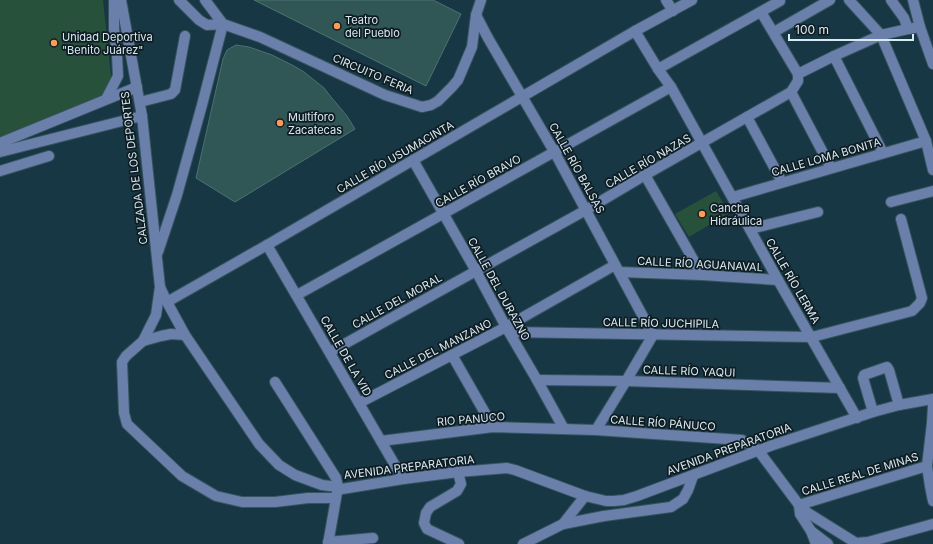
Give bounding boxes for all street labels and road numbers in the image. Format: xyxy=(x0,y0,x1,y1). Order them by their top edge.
street label: CIRCUITO FERIA xyxy=(331,51,416,97)
street label: CALZADA DE LOS DEPORTES xyxy=(118,91,150,245)
street label: CALLE RÍO USUMACINTA xyxy=(334,118,456,196)
street label: CALLE RÍO BALSAS xyxy=(546,120,608,216)
street label: CALLE RÍO NAZAS xyxy=(603,131,693,191)
street label: CALLE LOMA BONITA xyxy=(770,135,883,179)
street label: CALLE RÍO BRAVO xyxy=(433,152,523,210)
street label: CALLE DEL DURAZNO xyxy=(465,235,533,343)
street label: CALLE RÍO LERMA xyxy=(763,236,823,327)
street label: CALLE RÍO AGUANAVAL xyxy=(637,254,763,274)
street label: CALLE DEL MORAL xyxy=(350,270,444,332)
street label: CALLE DE LA VID xyxy=(317,313,375,399)
street label: CALLE RÍO JUCHIPILA xyxy=(603,315,720,331)
street label: CALLE DEL MANZANO xyxy=(382,316,494,382)
street label: CALLE RÍO YAQUI xyxy=(643,362,735,380)
street label: RIO PANUCO xyxy=(436,409,506,429)
street label: CALLE RÍO PÁNUCO xyxy=(610,412,716,434)
street label: AVENIDA PREPARATORIA xyxy=(665,420,794,478)
street label: CALLE REAL DE MINAS xyxy=(800,450,920,498)
street label: AVENIDA PREPARATORIA xyxy=(343,452,476,482)

